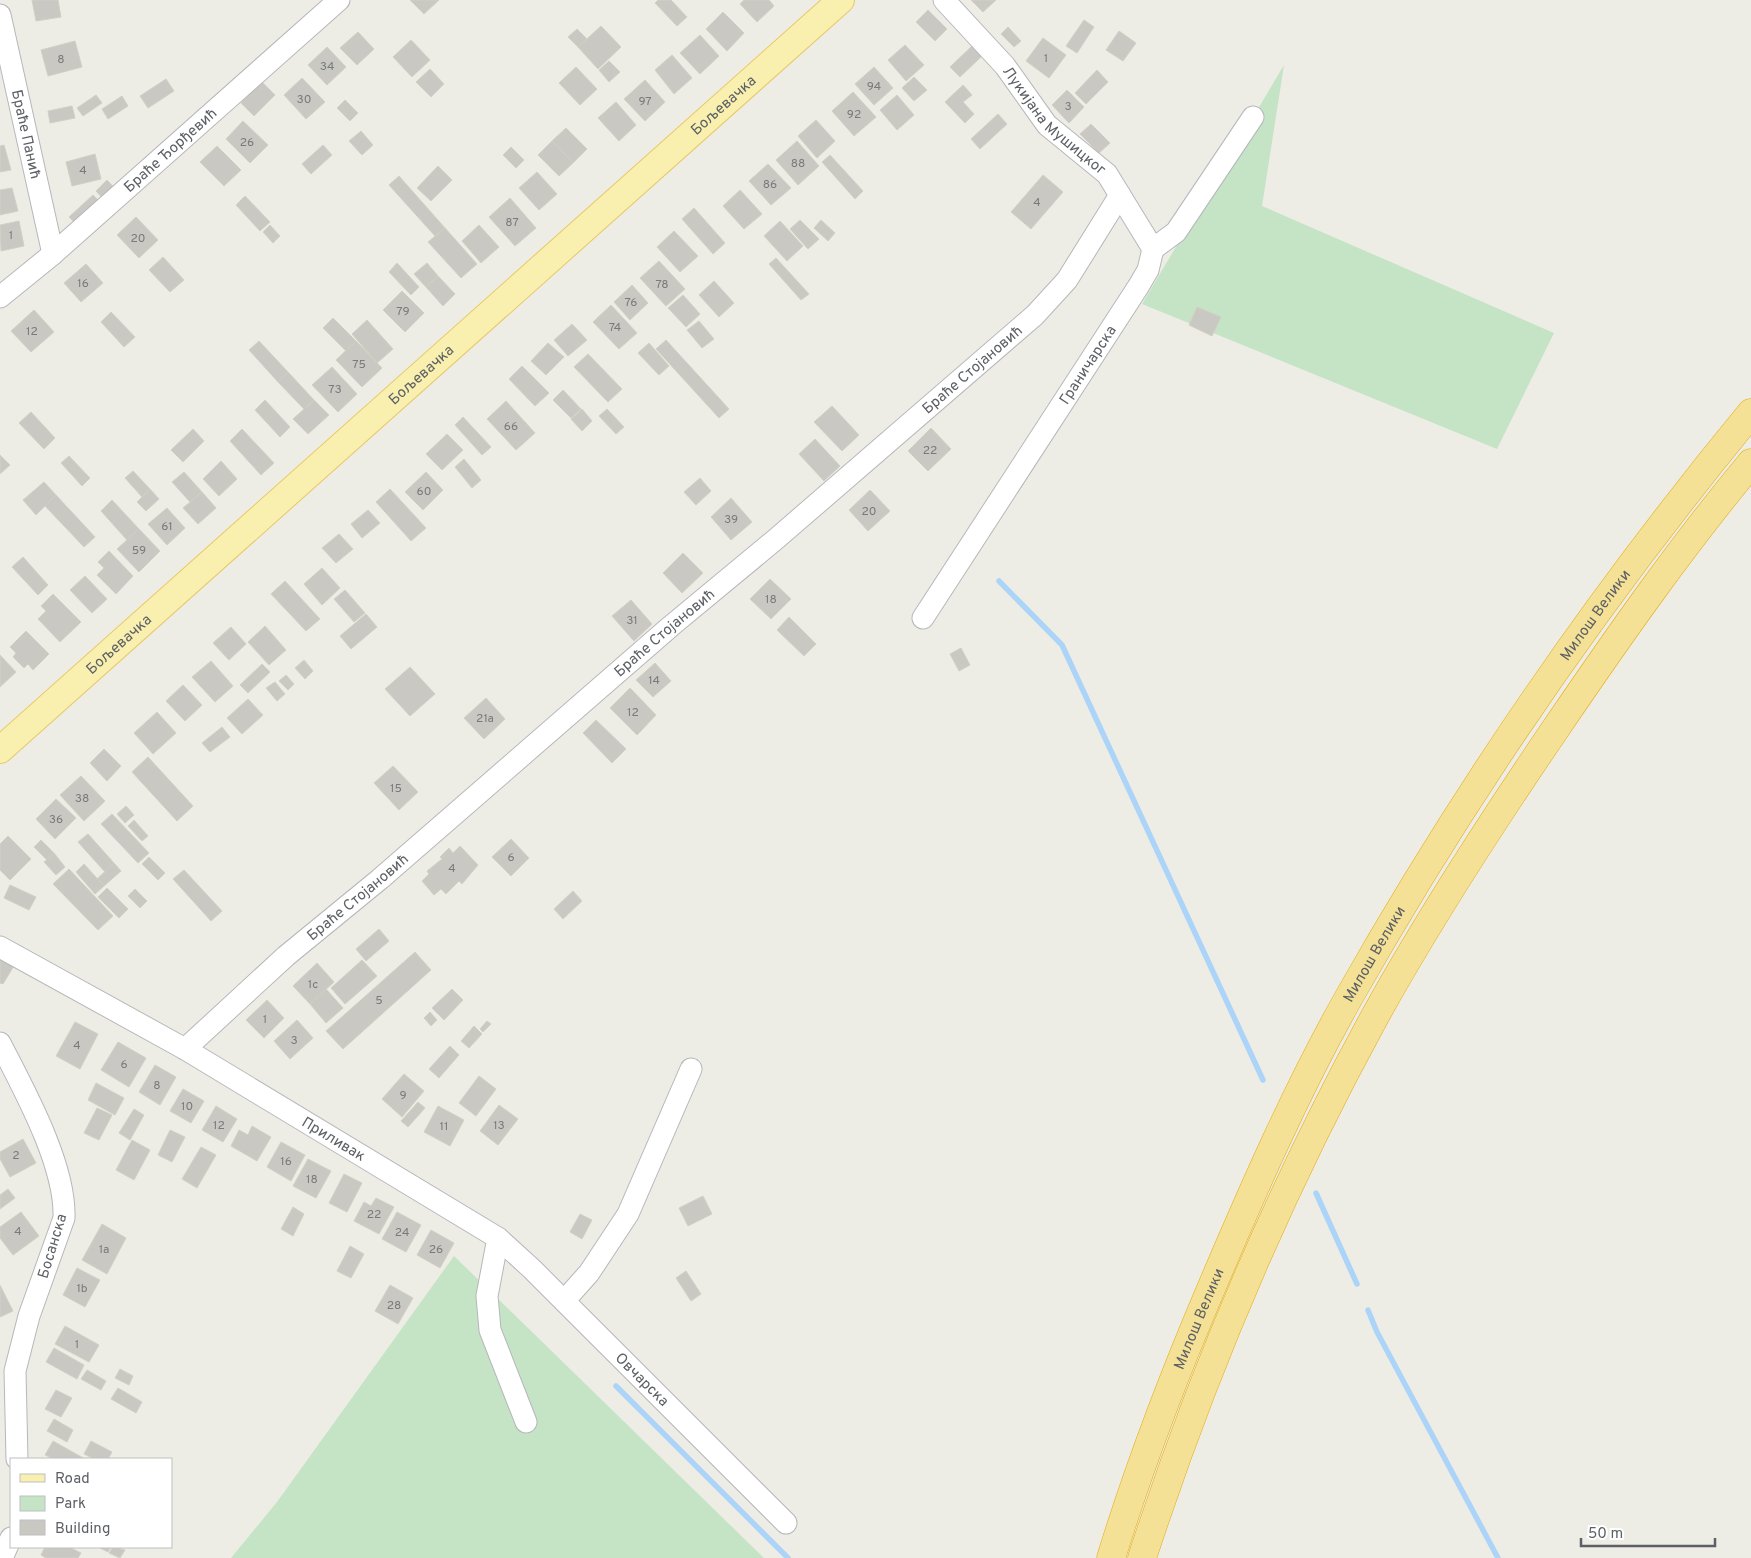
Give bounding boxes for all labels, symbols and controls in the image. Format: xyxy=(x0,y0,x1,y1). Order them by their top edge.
house number: 1 xyxy=(1044,51,1048,67)
house number: 8 xyxy=(57,52,65,68)
house number: 34 xyxy=(320,59,334,75)
street label: Лукијана Мушицког xyxy=(997,63,1109,180)
street label: Бољевачка xyxy=(687,72,761,140)
house number: 94 xyxy=(867,79,881,95)
street label: Браће Панић xyxy=(6,88,44,181)
house number: 30 xyxy=(297,92,311,108)
house number: 97 xyxy=(638,94,652,110)
house number: 3 xyxy=(1064,99,1072,115)
street label: Браће Ђорђевић xyxy=(121,105,222,197)
house number: 92 xyxy=(847,107,861,123)
house number: 26 xyxy=(240,135,254,151)
house number: 88 xyxy=(791,156,805,172)
house number: 4 xyxy=(79,163,87,179)
house number: 86 xyxy=(763,177,777,193)
house number: 4 xyxy=(1033,195,1041,211)
house number: 87 xyxy=(505,215,519,231)
house number: 1 xyxy=(9,228,13,244)
house number: 20 xyxy=(130,231,146,247)
house number: 16 xyxy=(77,276,89,292)
house number: 78 xyxy=(655,277,669,293)
house number: 76 xyxy=(625,295,637,311)
house number: 79 xyxy=(396,304,410,320)
house number: 74 xyxy=(609,320,621,336)
street label: Браће Стојановић xyxy=(919,322,1027,419)
street label: Граничарска xyxy=(1056,322,1121,409)
house number: 12 xyxy=(26,324,38,340)
street label: Бољевачка xyxy=(385,342,459,410)
house number: 75 xyxy=(352,357,366,373)
house number: 73 xyxy=(328,382,342,398)
house number: 66 xyxy=(504,419,518,435)
house number: 22 xyxy=(923,443,937,459)
house number: 60 xyxy=(417,484,431,500)
house number: 20 xyxy=(861,504,877,520)
house number: 39 xyxy=(724,512,738,528)
house number: 61 xyxy=(161,519,173,535)
house number: 59 xyxy=(132,543,146,559)
street label: Милош Велики xyxy=(1557,566,1636,665)
street label: Браће Стојановић xyxy=(611,585,719,682)
house number: 18 xyxy=(765,592,777,608)
street label: Бољевачка xyxy=(83,611,156,679)
house number: 31 xyxy=(626,613,638,629)
house number: 14 xyxy=(648,673,660,689)
house number: 12 xyxy=(627,705,639,721)
house number: 21a xyxy=(476,711,494,727)
house number: 15 xyxy=(390,781,402,797)
house number: 38 xyxy=(75,791,89,807)
house number: 36 xyxy=(49,812,63,828)
street label: Браће Стојановић xyxy=(304,850,413,946)
house number: 6 xyxy=(507,850,515,866)
house number: 4 xyxy=(448,861,456,877)
street label: Милош Велики xyxy=(1340,903,1411,1006)
house number: 1c xyxy=(308,977,318,993)
house number: 5 xyxy=(375,993,383,1009)
house number: 1 xyxy=(263,1012,267,1028)
house number: 3 xyxy=(290,1033,298,1049)
house number: 4 xyxy=(73,1038,81,1054)
house number: 6 xyxy=(120,1057,128,1073)
house number: 8 xyxy=(153,1078,161,1094)
house number: 9 xyxy=(399,1088,407,1104)
house number: 10 xyxy=(181,1099,193,1115)
street label: Приливак xyxy=(298,1114,368,1167)
house number: 12 xyxy=(213,1118,225,1134)
house number: 13 xyxy=(493,1118,505,1134)
house number: 11 xyxy=(440,1119,448,1135)
house number: 2 xyxy=(12,1148,20,1164)
house number: 16 xyxy=(280,1154,292,1170)
house number: 18 xyxy=(306,1172,318,1188)
house number: 22 xyxy=(367,1207,381,1223)
street label: Босанска xyxy=(35,1212,72,1281)
house number: 4 xyxy=(14,1224,22,1240)
house number: 24 xyxy=(395,1225,409,1241)
house number: 1a xyxy=(99,1242,109,1258)
house number: 26 xyxy=(429,1242,443,1258)
street label: Милош Велики xyxy=(1171,1266,1230,1373)
house number: 1b xyxy=(76,1281,88,1297)
house number: 28 xyxy=(387,1298,401,1314)
house number: 1 xyxy=(75,1337,79,1353)
street label: Овчарска xyxy=(610,1349,672,1411)
legend xyxy=(10,1458,172,1548)
text: Road xyxy=(55,1470,90,1489)
text: Park xyxy=(55,1495,86,1514)
scale bar xyxy=(1581,1516,1715,1548)
text: Building xyxy=(55,1520,110,1539)
text: 50 m xyxy=(1588,1525,1623,1544)

